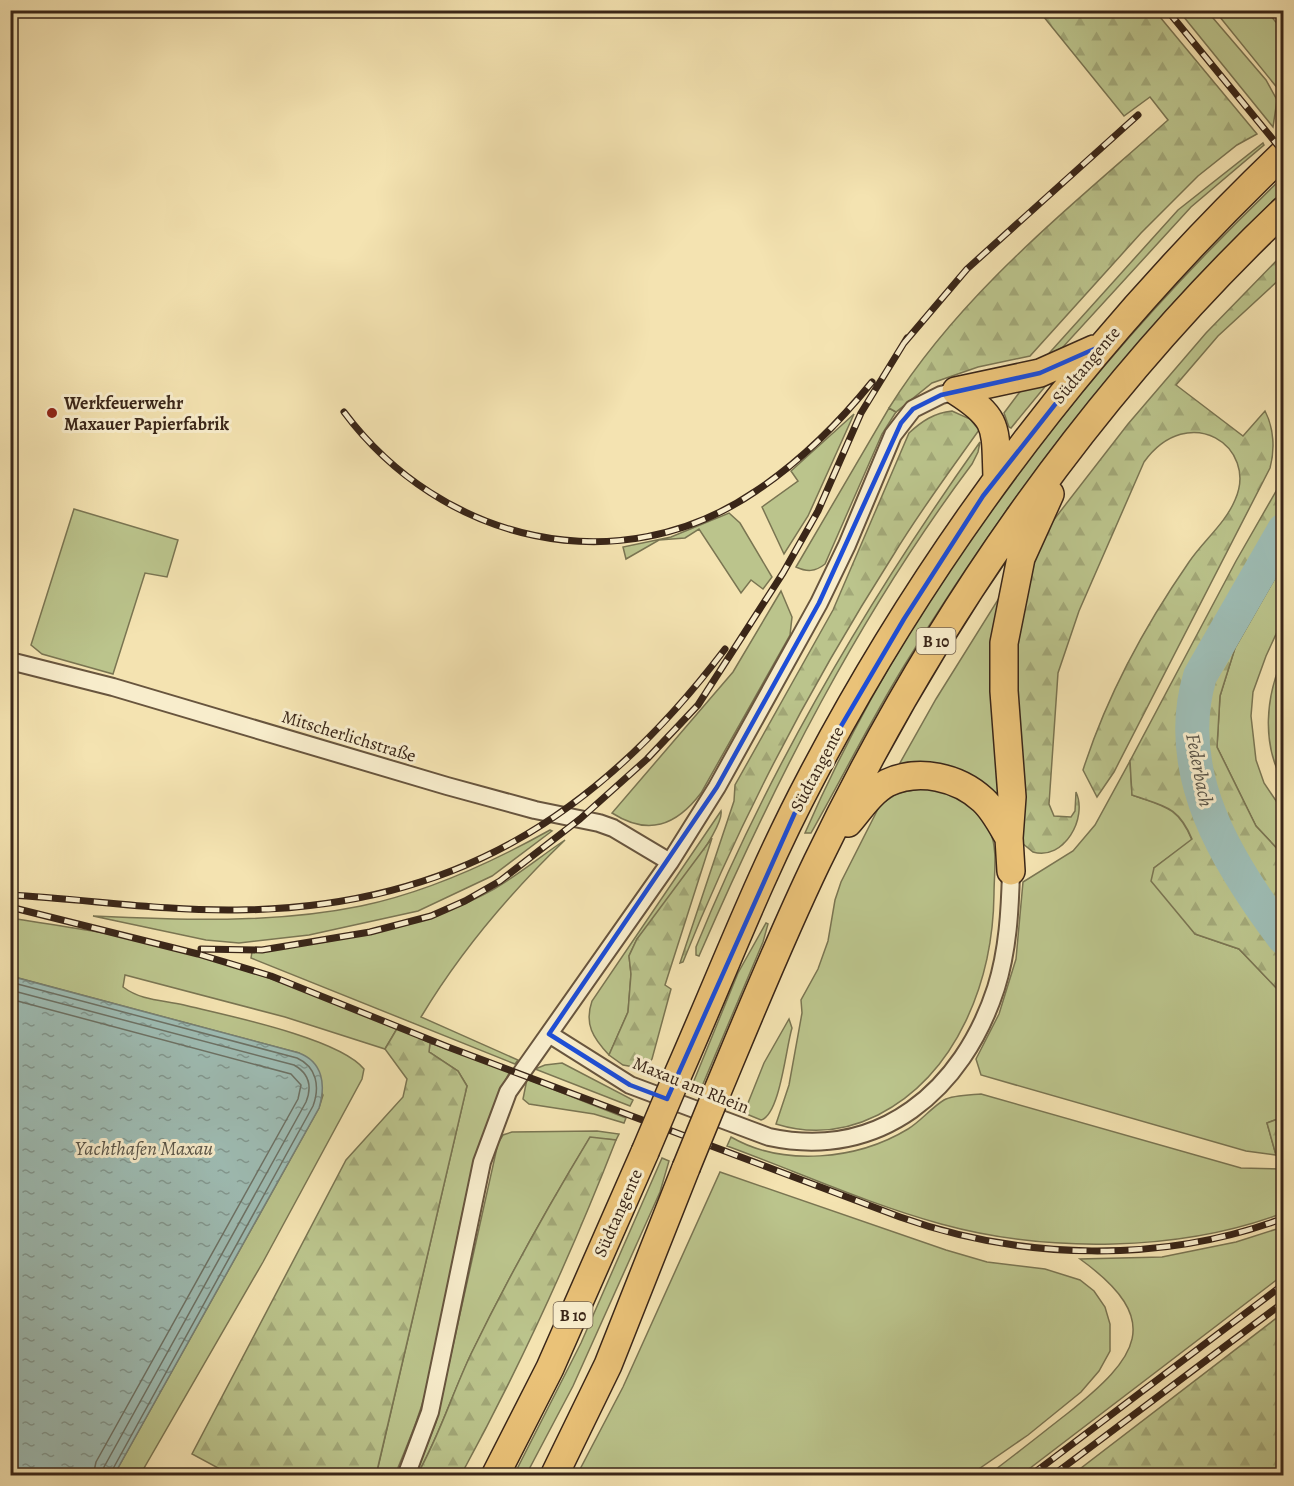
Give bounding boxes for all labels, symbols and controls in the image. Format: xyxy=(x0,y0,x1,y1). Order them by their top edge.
street label: Südtangente xyxy=(1047,321,1125,409)
place label: Werkfeuerwehr Maxauer Papierfabrik xyxy=(63,391,230,436)
marker: Werkfeuerwehr Maxauer Papierfabrik xyxy=(45,406,59,420)
road number: B 10 xyxy=(916,628,956,654)
street label: Mitscherlichstraße xyxy=(279,704,419,768)
street label: Südtangente xyxy=(784,722,850,816)
water label: Federbach xyxy=(1179,731,1220,809)
street label: Maxau am Rhein xyxy=(629,1051,753,1119)
water label: Yachthafen Maxau xyxy=(75,1135,213,1162)
street label: Südtangente xyxy=(588,1165,648,1261)
road number: B 10 xyxy=(554,1302,592,1328)

